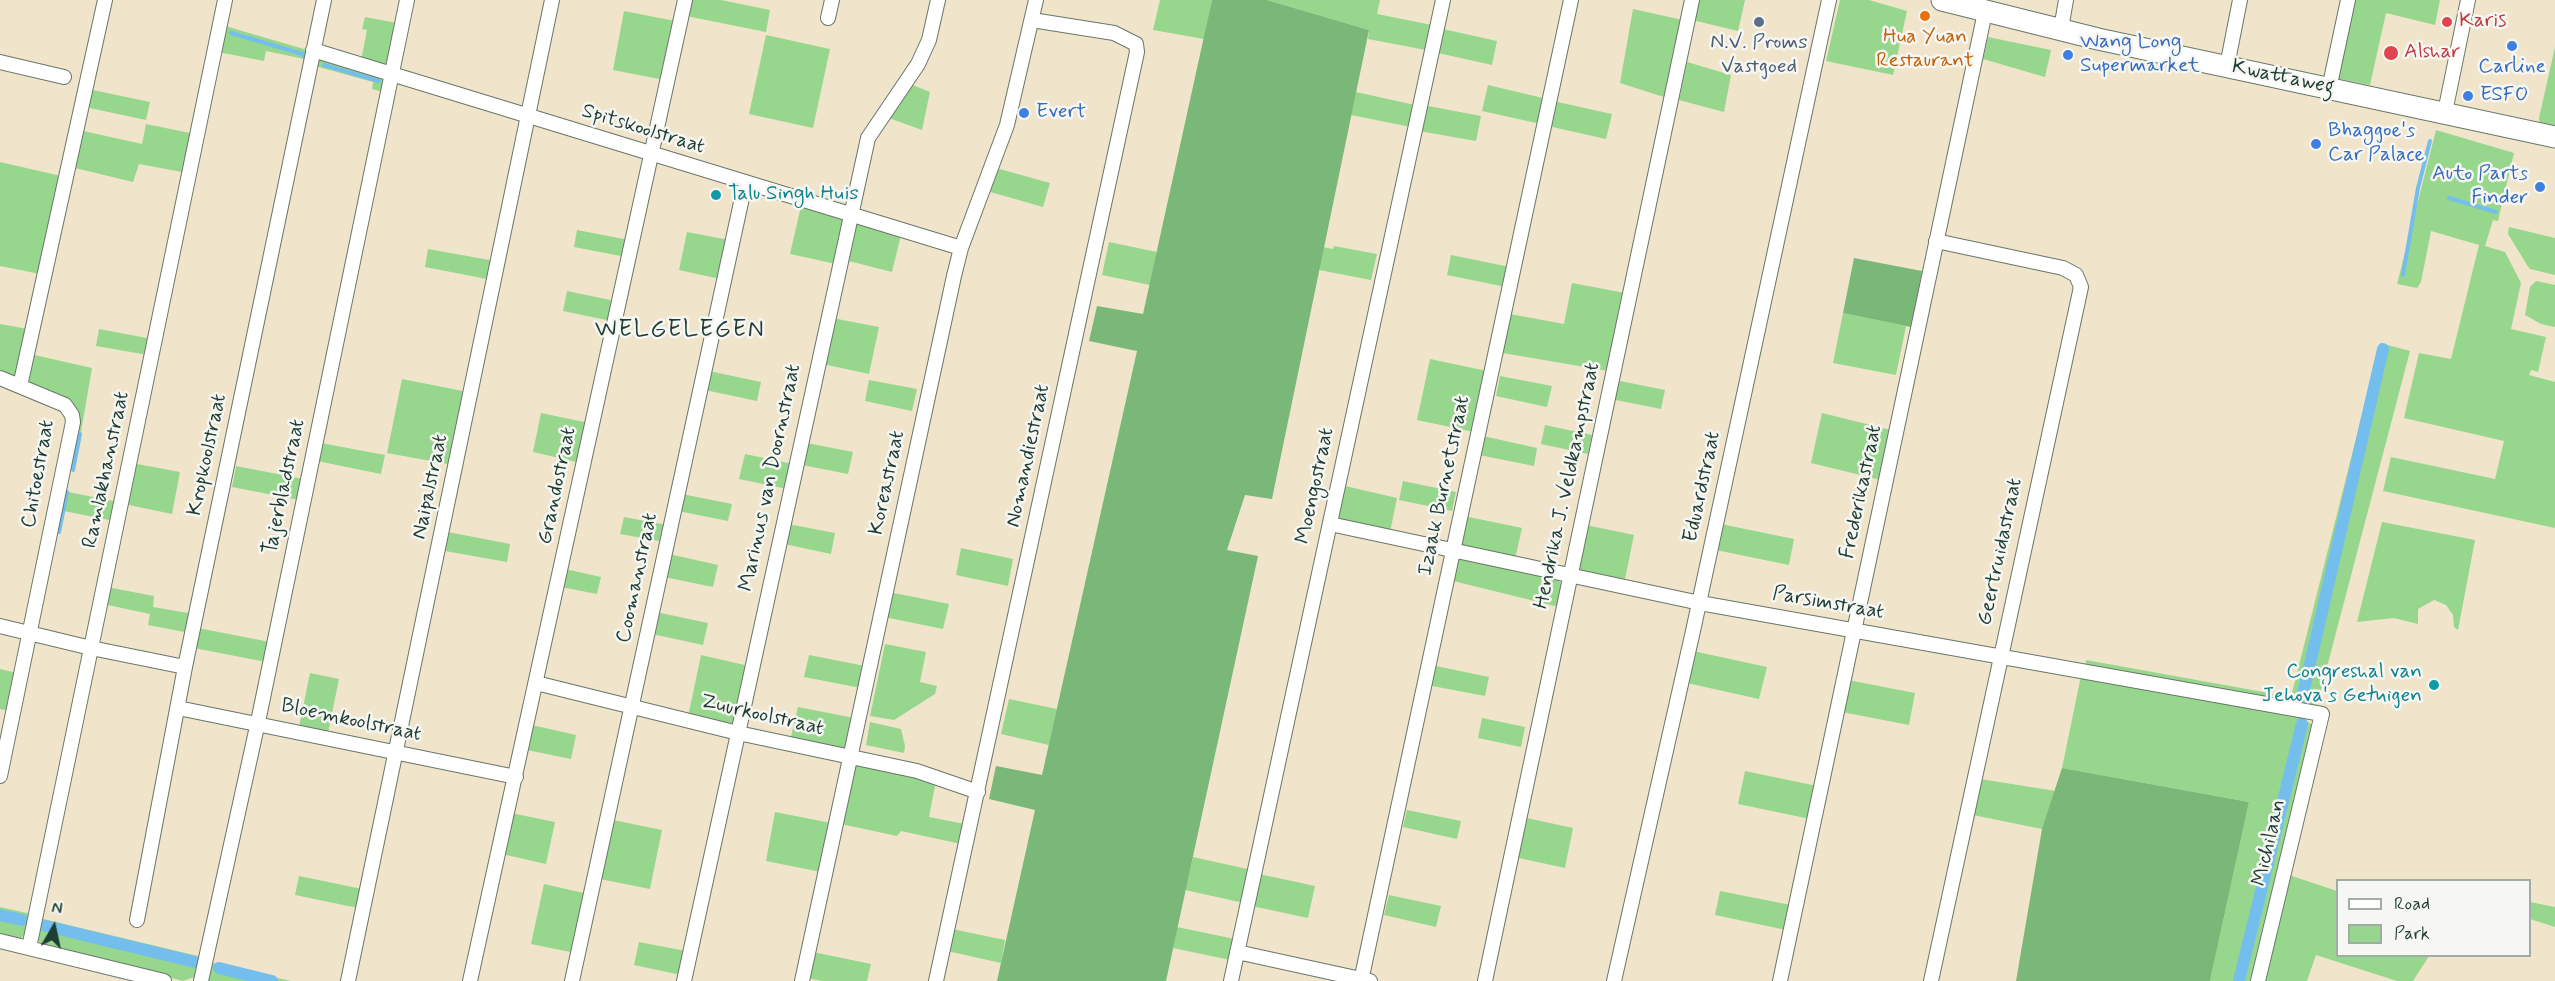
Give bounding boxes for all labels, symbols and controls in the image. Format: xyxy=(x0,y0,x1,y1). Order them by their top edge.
marker: Hua Yuan Restaurant xyxy=(1918,9,1932,23)
place label: Karis xyxy=(2459,9,2506,35)
marker: N.V. Proms Vastgoed xyxy=(1752,15,1766,29)
marker: Karis xyxy=(2440,15,2454,29)
place label: Hua Yuan Restaurant xyxy=(1876,25,1974,75)
place label: Wang Long Supermarket xyxy=(2080,30,2200,80)
place label: N.V. Proms Vastgoed xyxy=(1710,31,1808,81)
marker: Carline xyxy=(2505,39,2519,53)
place label: Alshar xyxy=(2404,40,2460,66)
marker: Alshar xyxy=(2382,44,2400,62)
marker: Wang Long Supermarket xyxy=(2061,48,2075,62)
street label: Kwattaweg xyxy=(2229,55,2337,101)
place label: Carline xyxy=(2478,55,2546,81)
place label: ESFO xyxy=(2480,83,2528,109)
marker: ESFO xyxy=(2461,89,2475,103)
street label: Spitskoolstraat xyxy=(578,99,708,161)
place label: Evert xyxy=(1036,100,1086,126)
marker: Evert xyxy=(1017,106,1031,120)
place label: Bhaggoe's Car Palace xyxy=(2328,119,2424,169)
marker: Bhaggoe's Car Palace xyxy=(2309,137,2323,151)
place label: Auto Parts Finder xyxy=(2432,162,2528,212)
marker: Auto Parts Finder xyxy=(2533,180,2547,194)
place label: Talu Singh Huis xyxy=(728,182,859,208)
marker: Talu Singh Huis xyxy=(709,188,723,202)
district label: WELGELEGEN xyxy=(594,317,766,345)
street label: Hendrika J. Veldkampstraat xyxy=(1530,361,1606,611)
street label: Marinus van Doornstraat xyxy=(735,362,807,594)
street label: Nomandiestraat xyxy=(1002,382,1056,530)
street label: Ramlakhanstraat xyxy=(78,389,136,551)
street label: Kropkoolstraat xyxy=(183,392,233,518)
street label: Izaak Burnetstraat xyxy=(1414,394,1476,578)
street label: Tajerbladstraat xyxy=(258,417,312,557)
street label: Chitoestraat xyxy=(17,418,61,530)
street label: Frederikastraat xyxy=(1835,423,1889,561)
street label: Grandostraat xyxy=(533,425,583,547)
street label: Moengostraat xyxy=(1291,425,1341,547)
street label: Koreastraat xyxy=(865,429,911,537)
street label: Eduardstraat xyxy=(1679,429,1727,545)
street label: Naipalstraat xyxy=(408,432,454,542)
street label: Geertruidastraat xyxy=(1973,476,2029,628)
street label: Coomanstraat xyxy=(612,511,664,645)
street label: Parsimstraat xyxy=(1770,582,1886,626)
place label: Congreshal van Jehova's Getuigen xyxy=(2262,660,2422,710)
marker: Congreshal van Jehova's Getuigen xyxy=(2427,678,2441,692)
street label: Zuurkoolstraat xyxy=(698,690,826,742)
street label: Bloemkoolstraat xyxy=(279,694,423,748)
street label: Michilaan xyxy=(2248,797,2292,889)
legend xyxy=(2336,879,2531,957)
text: Road xyxy=(2394,892,2430,916)
north arrow xyxy=(24,897,84,957)
text: N xyxy=(50,898,64,920)
text: Park xyxy=(2394,922,2430,946)

